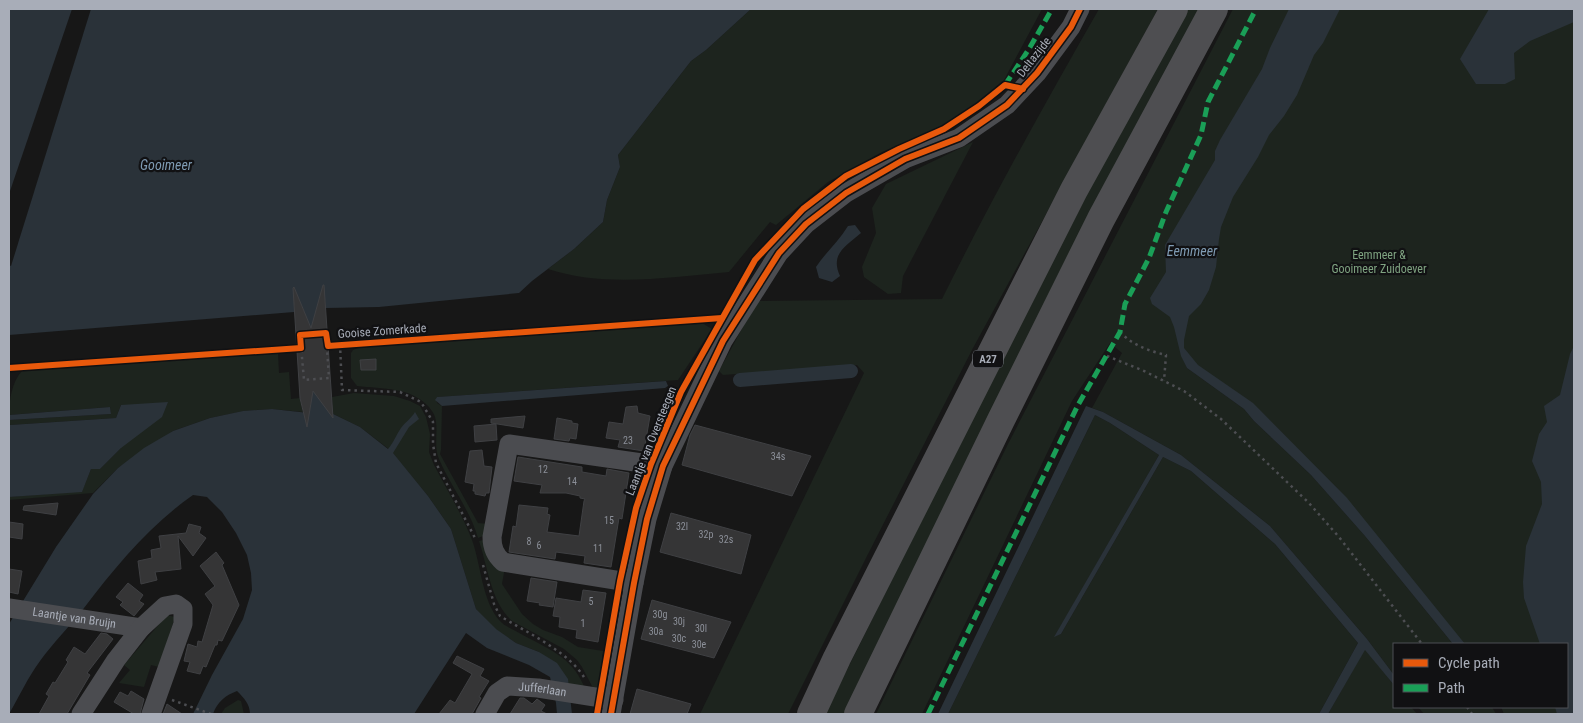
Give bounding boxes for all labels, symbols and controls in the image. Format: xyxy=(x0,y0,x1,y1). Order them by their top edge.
street label: Deltazijde xyxy=(1014,34,1054,80)
water label: Gooimeer xyxy=(140,157,193,173)
water label: Eemmeer xyxy=(1167,243,1218,259)
park label: Eemmeer & Gooimeer Zuidoever xyxy=(1331,248,1427,276)
street label: Gooise Zomerkade xyxy=(337,321,427,341)
road number: A27 xyxy=(973,350,1003,368)
street label: Laantje van Oversteegen xyxy=(623,384,679,497)
house number: 23 xyxy=(623,435,633,446)
house number: 34s xyxy=(771,451,786,462)
house number: 12 xyxy=(538,464,548,475)
house number: 14 xyxy=(567,476,577,487)
house number: 15 xyxy=(604,515,614,526)
house number: 32l xyxy=(676,521,688,532)
house number: 32p xyxy=(699,529,713,540)
house number: 32s xyxy=(719,534,734,545)
house number: 8 xyxy=(527,536,532,547)
house number: 6 xyxy=(537,540,542,551)
house number: 11 xyxy=(593,543,603,554)
house number: 5 xyxy=(589,596,594,607)
street label: Laantje van Bruijn xyxy=(31,605,117,631)
house number: 30g xyxy=(653,609,667,620)
house number: 30j xyxy=(673,616,685,627)
house number: 1 xyxy=(581,618,585,629)
house number: 30l xyxy=(695,623,707,634)
house number: 30a xyxy=(649,626,664,637)
house number: 30c xyxy=(672,633,687,644)
house number: 30e xyxy=(692,639,707,650)
legend xyxy=(1393,643,1568,708)
text: Cycle path xyxy=(1438,654,1500,672)
text: Path xyxy=(1438,679,1465,697)
street label: Jufferlaan xyxy=(518,680,568,699)

